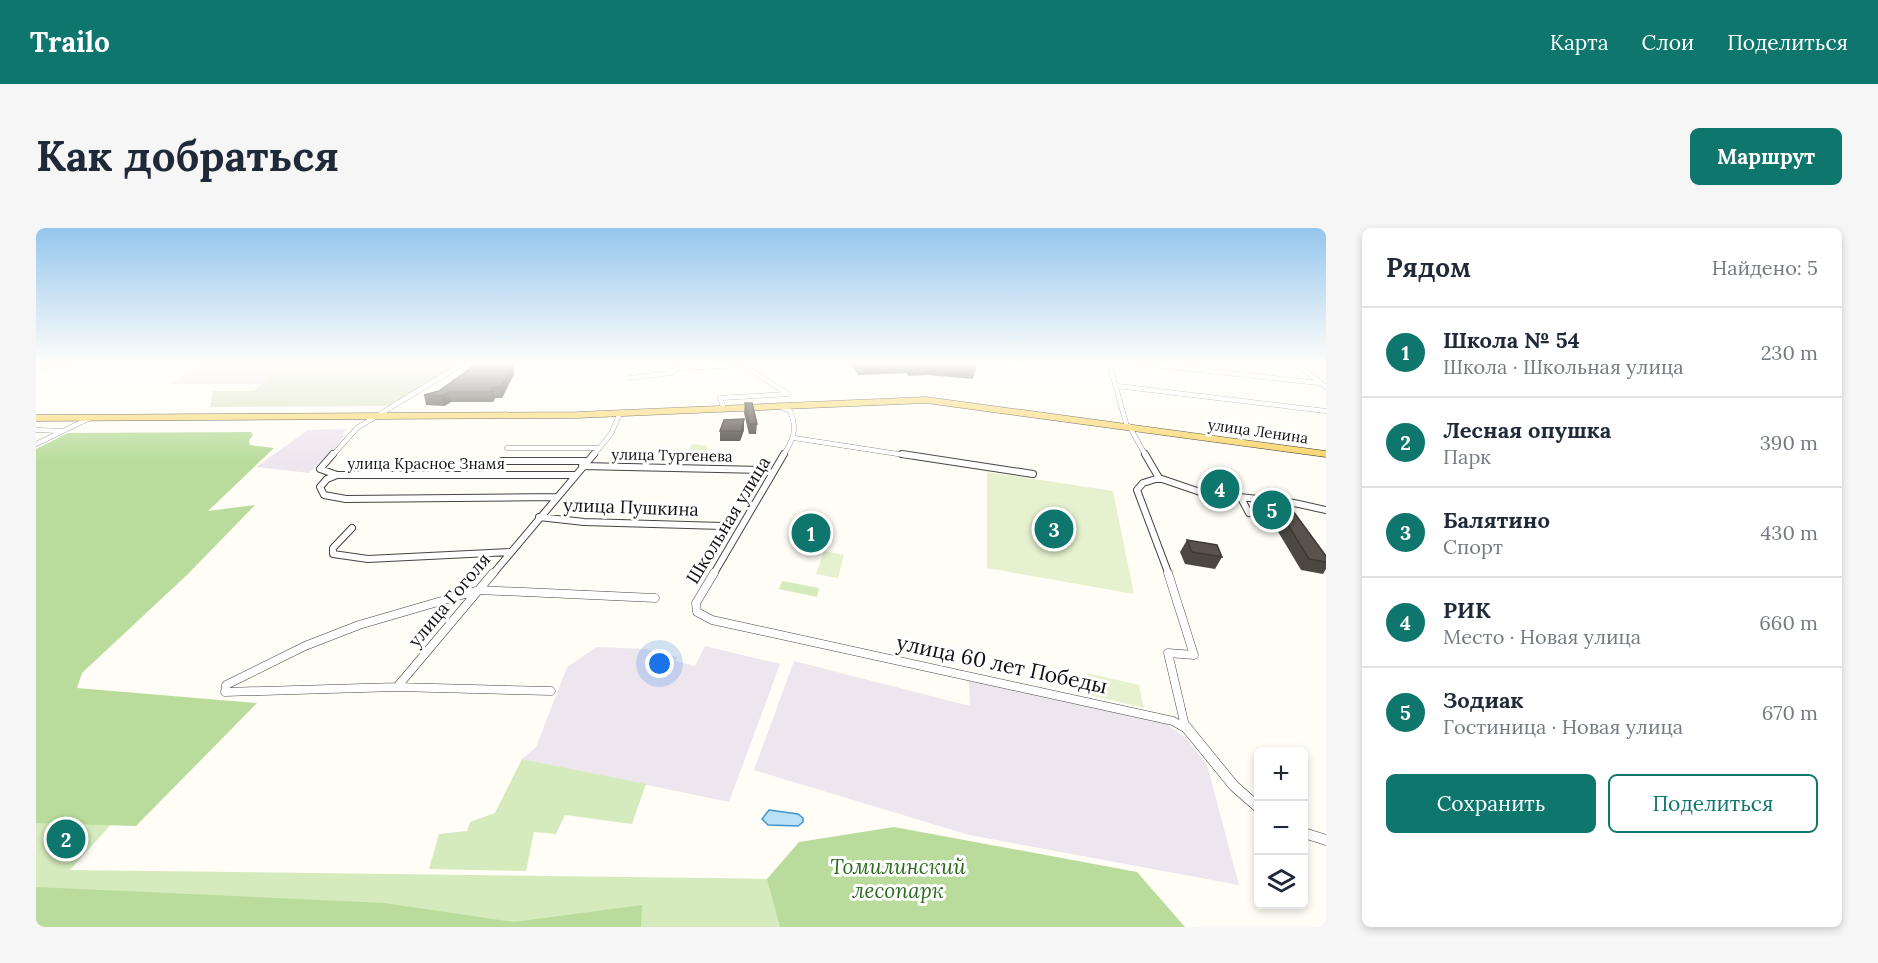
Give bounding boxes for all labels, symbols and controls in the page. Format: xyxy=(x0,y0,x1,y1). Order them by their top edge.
text: Trailo xyxy=(30,24,110,60)
text: Карта xyxy=(1550,29,1609,56)
text: Слои xyxy=(1642,29,1694,56)
text: Поделиться xyxy=(1727,29,1848,56)
button: Маршрут xyxy=(1690,128,1842,185)
text: Как добраться xyxy=(36,129,339,183)
text: Рядом xyxy=(1386,251,1471,284)
text: Найдено: 5 xyxy=(1712,255,1818,280)
text: Школа № 54 xyxy=(1443,326,1580,354)
text: 1 xyxy=(1401,340,1410,365)
text: 230 m xyxy=(1761,340,1818,365)
text: Школа · Школьная улица xyxy=(1443,354,1684,379)
street label: улица Ленина xyxy=(1207,415,1310,447)
text: Лесная опушка xyxy=(1443,416,1611,444)
text: 2 xyxy=(1400,430,1411,455)
text: 390 m xyxy=(1760,430,1818,455)
street label: улица Тургенева xyxy=(611,444,733,466)
text: Парк xyxy=(1443,444,1491,469)
street label: Школьная улица xyxy=(681,452,775,588)
street label: улица Красное Знамя xyxy=(347,454,505,473)
pin: 4 xyxy=(1200,466,1240,512)
pin: 5 xyxy=(1252,488,1292,532)
street label: улица Пушкина xyxy=(563,493,699,521)
pin: 3 xyxy=(1034,506,1074,552)
text: Балятино xyxy=(1443,506,1550,534)
pin: 1 xyxy=(792,510,830,556)
text: 3 xyxy=(1400,520,1411,545)
text: 430 m xyxy=(1760,520,1818,545)
text: Спорт xyxy=(1443,534,1503,559)
street label: улица Гоголя xyxy=(403,548,495,652)
text: РИК xyxy=(1443,596,1491,624)
text: 4 xyxy=(1400,610,1411,635)
text: 660 m xyxy=(1759,610,1818,635)
text: Место · Новая улица xyxy=(1443,624,1641,649)
street label: улица 60 лет Победы xyxy=(894,628,1110,700)
your location xyxy=(645,649,674,678)
text: Зодиак xyxy=(1443,686,1524,714)
text: 5 xyxy=(1400,700,1411,725)
text: 670 m xyxy=(1762,700,1818,725)
text: Гостиница · Новая улица xyxy=(1443,714,1683,739)
map controls xyxy=(1254,747,1308,909)
button: + xyxy=(1254,747,1308,801)
button: Сохранить xyxy=(1386,774,1596,833)
button: Поделиться xyxy=(1608,774,1818,833)
button: − xyxy=(1254,801,1308,855)
pin: 2 xyxy=(46,816,86,862)
park label: Томилинский лесопарк xyxy=(830,853,966,904)
button: layers xyxy=(1254,855,1308,909)

